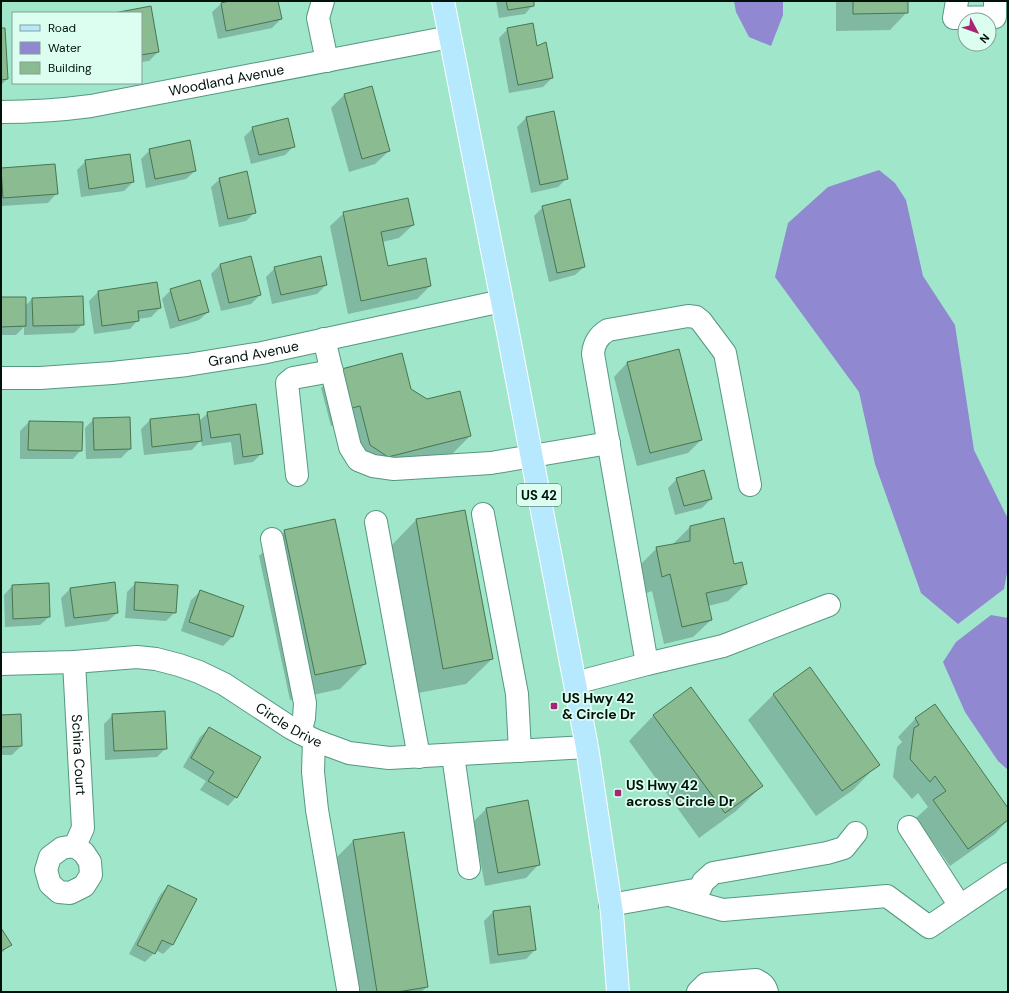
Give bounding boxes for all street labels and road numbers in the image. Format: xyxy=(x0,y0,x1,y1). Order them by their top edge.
street label: Woodland Avenue xyxy=(167,60,286,100)
street label: Grand Avenue xyxy=(207,336,300,370)
road number: US 42 xyxy=(517,484,561,506)
street label: Circle Drive xyxy=(252,698,325,751)
street label: Schira Court xyxy=(68,714,90,796)

